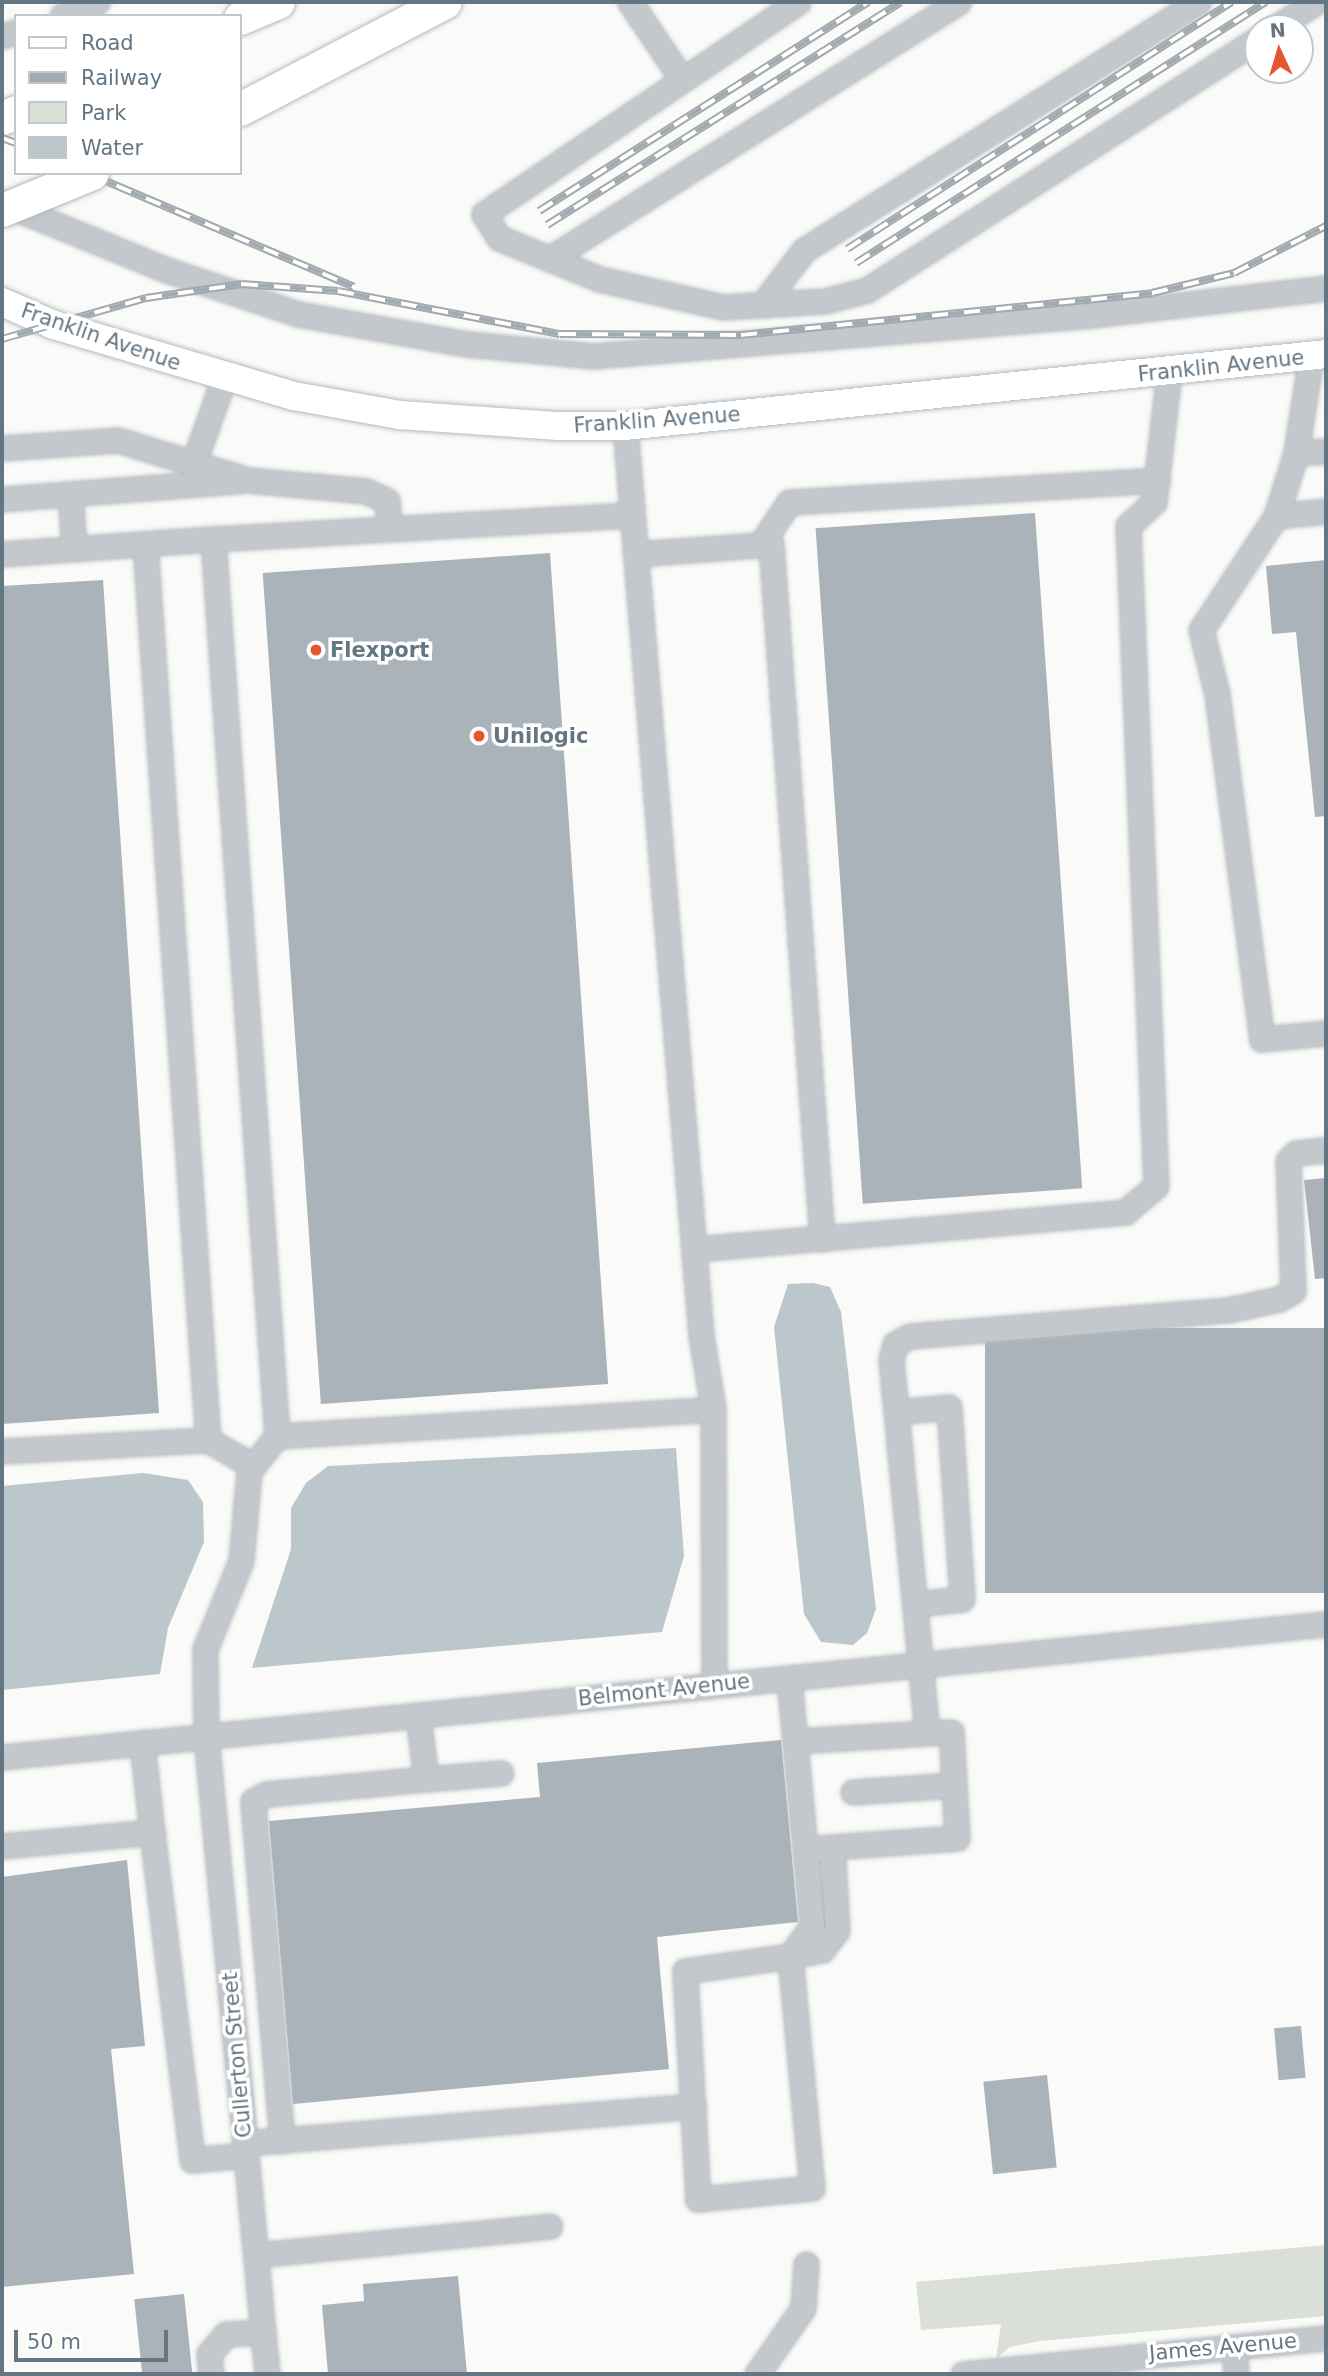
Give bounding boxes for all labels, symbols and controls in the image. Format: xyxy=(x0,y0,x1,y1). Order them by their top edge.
legend xyxy=(14,14,242,175)
north arrow xyxy=(1244,14,1314,84)
text: N xyxy=(1269,19,1286,42)
text: Road xyxy=(81,31,134,55)
text: Railway xyxy=(81,66,162,90)
text: Park xyxy=(81,101,126,125)
text: Water xyxy=(81,136,143,160)
street label: Franklin Avenue xyxy=(18,298,184,376)
street label: Franklin Avenue xyxy=(1137,345,1305,387)
street label: Franklin Avenue xyxy=(573,402,741,438)
place label: Flexport xyxy=(330,637,429,663)
marker: Flexport xyxy=(308,642,324,658)
place label: Unilogic xyxy=(493,723,589,749)
marker: Unilogic xyxy=(471,728,487,744)
street label: Belmont Avenue xyxy=(577,1668,751,1712)
street label: Cullerton Street xyxy=(217,1971,257,2139)
scale bar xyxy=(18,2316,172,2360)
street label: James Avenue xyxy=(1148,2328,1298,2366)
text: 50 m xyxy=(27,2330,81,2354)

